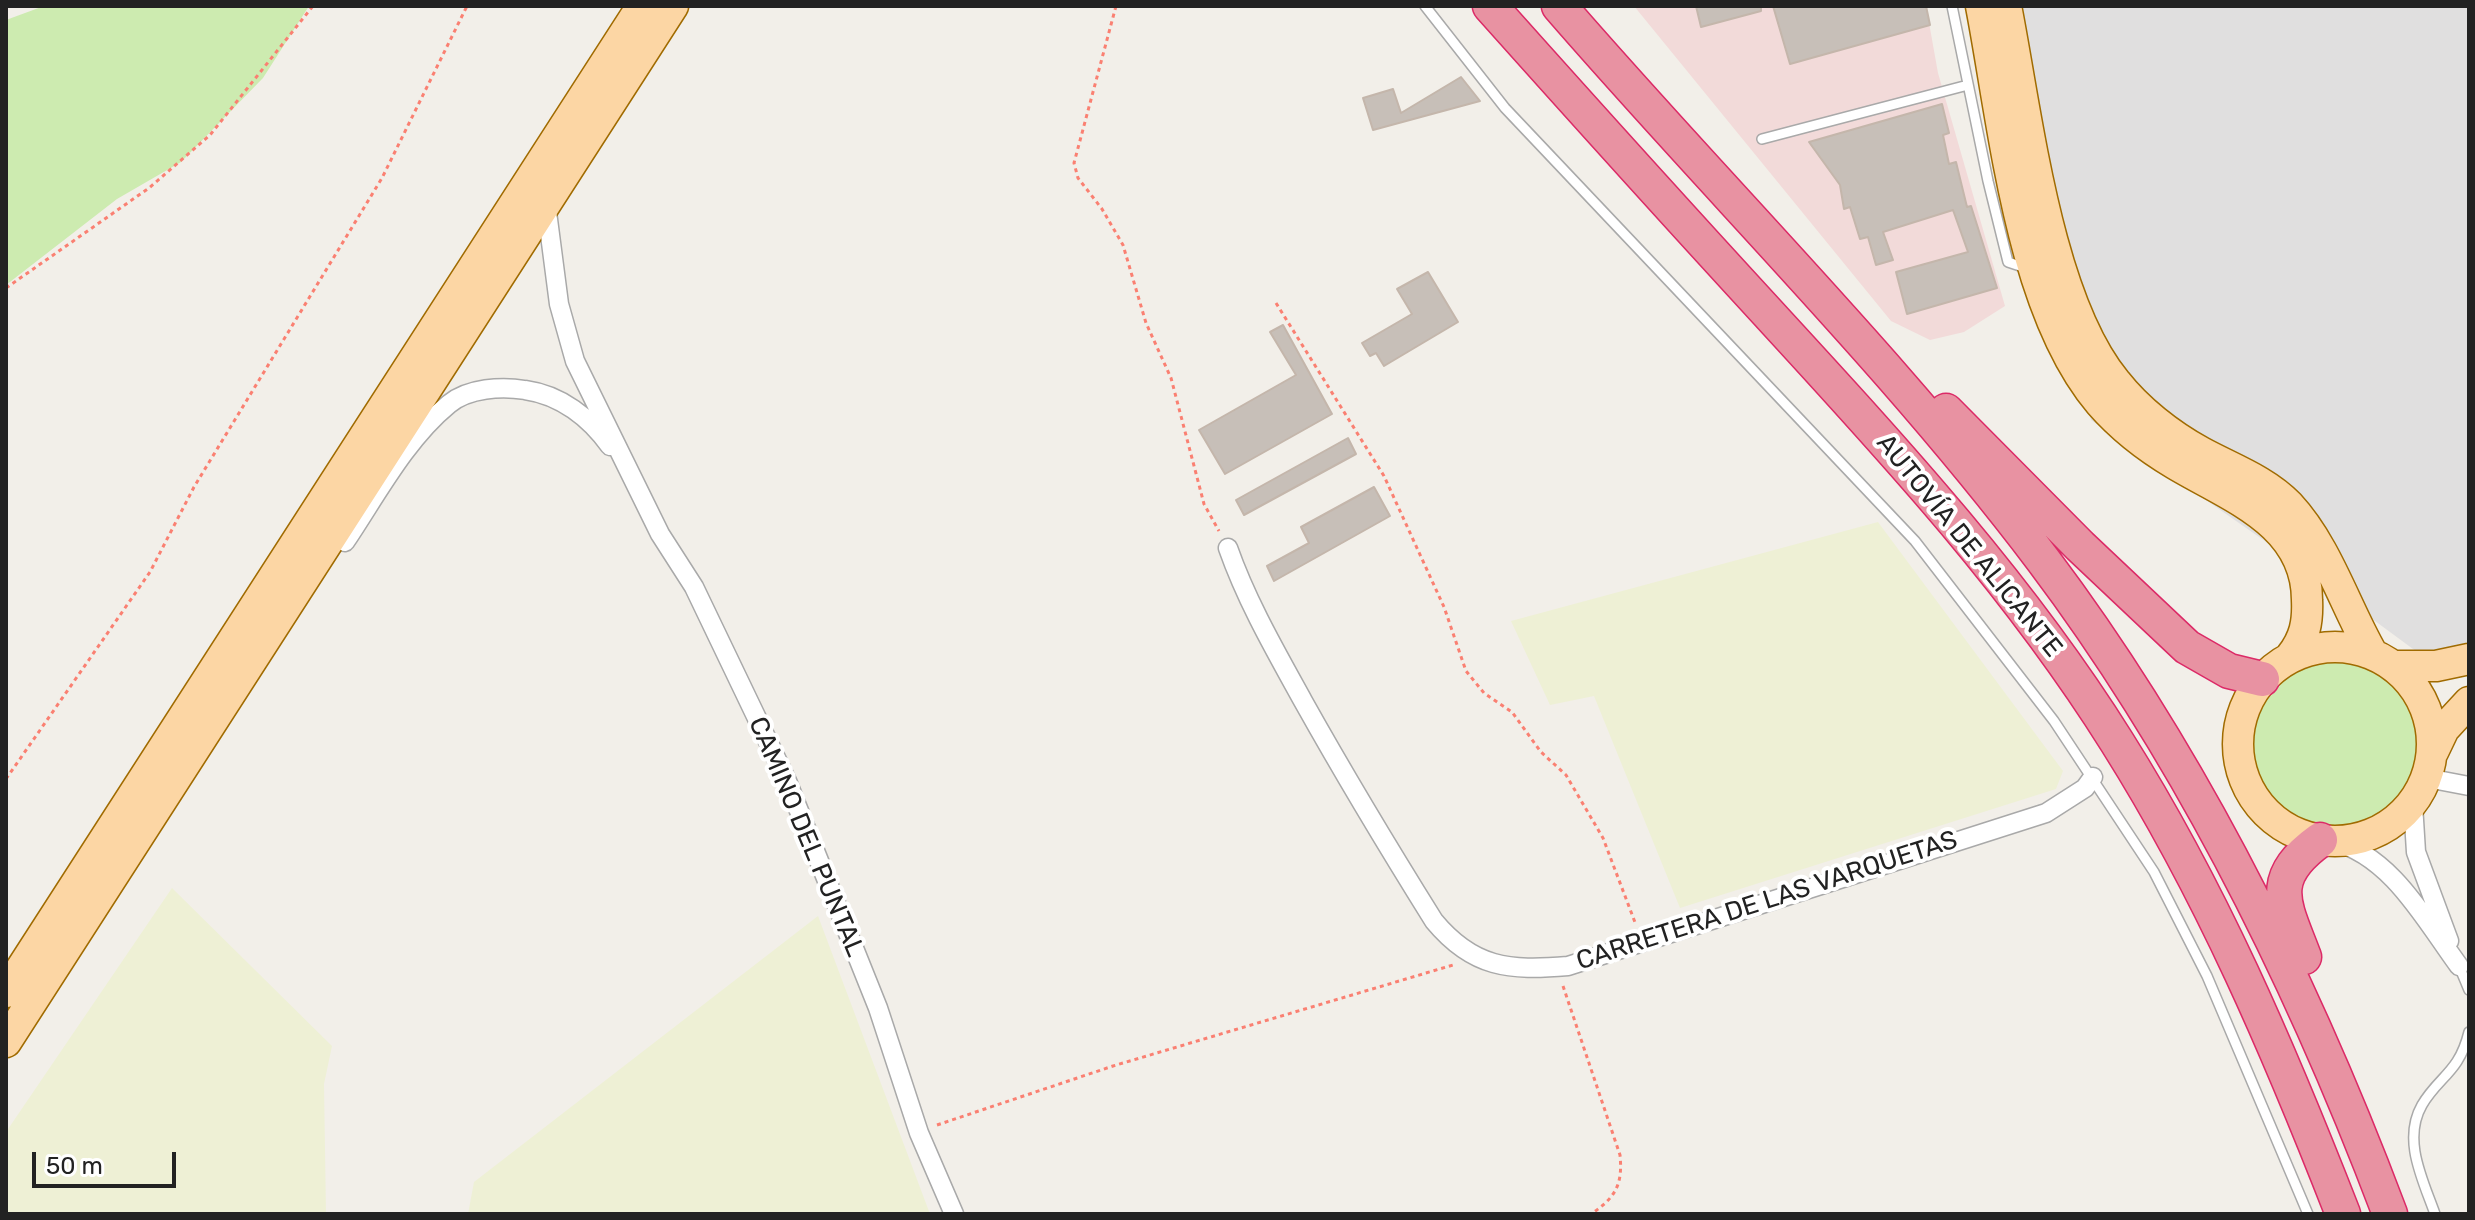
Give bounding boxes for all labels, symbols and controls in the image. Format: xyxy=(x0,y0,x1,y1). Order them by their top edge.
street label: AUTOVÍA DE ALICANTE xyxy=(1870,428,2068,664)
street label: CAMINO DEL PUNTAL xyxy=(741,713,871,961)
street label: CARRETERA DE LAS VARQUETAS xyxy=(1573,825,1961,977)
scale bar xyxy=(36,1136,180,1186)
text: 50 m xyxy=(46,1152,103,1180)

